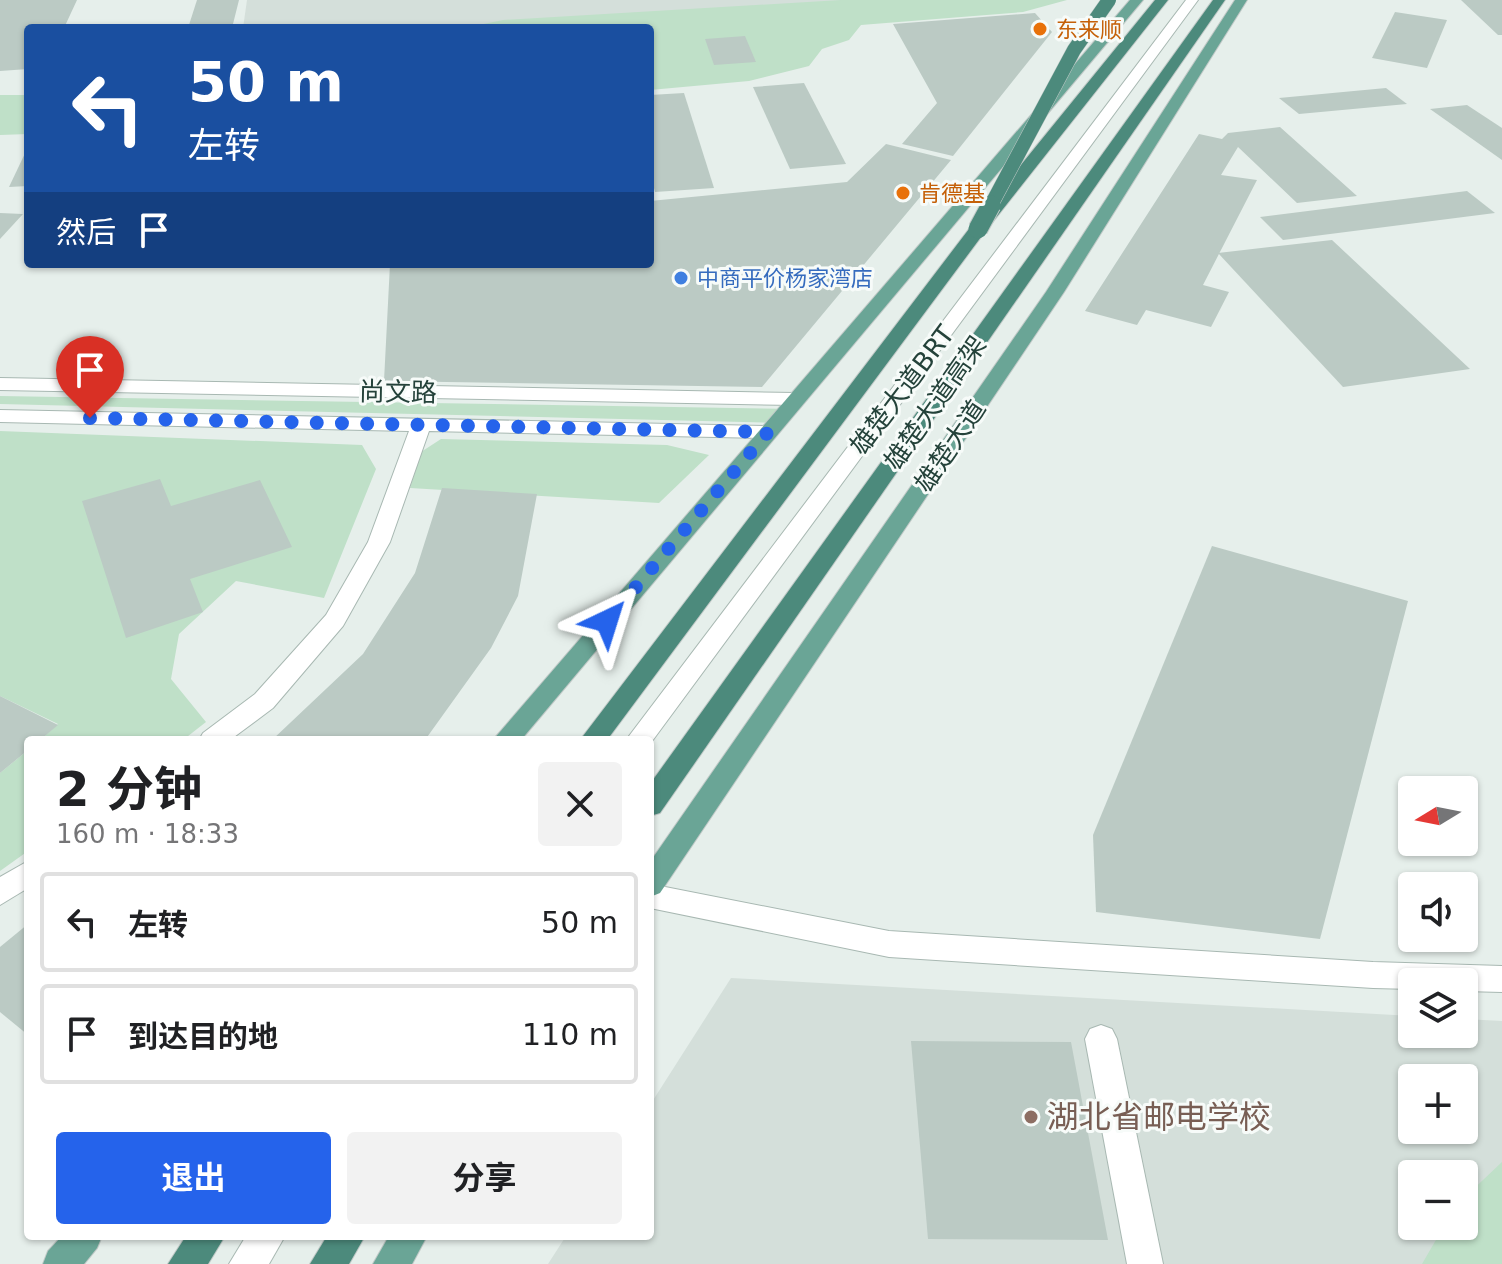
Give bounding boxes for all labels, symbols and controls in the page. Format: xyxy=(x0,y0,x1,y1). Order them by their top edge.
place label: 东来顺 xyxy=(1056,17,1122,42)
marker: 东来顺 xyxy=(1031,20,1049,38)
text: 50 m xyxy=(188,49,344,114)
icon: left xyxy=(56,56,160,160)
text: 左转 xyxy=(188,125,260,166)
place label: 肯德基 xyxy=(919,181,985,206)
marker: 肯德基 xyxy=(894,184,912,202)
icon: arrive xyxy=(132,208,176,252)
text: 然后 xyxy=(56,215,116,250)
place label: 中商平价杨家湾店 xyxy=(697,266,873,291)
marker: 中商平价杨家湾店 xyxy=(672,269,690,287)
street label: 雄楚大道BRT xyxy=(843,319,961,461)
street label: 雄楚大道高架 xyxy=(878,330,992,476)
pin xyxy=(56,336,124,418)
icon: arrive xyxy=(68,348,112,392)
street label: 尚文路 xyxy=(359,376,437,408)
street label: 雄楚大道 xyxy=(908,394,992,498)
position arrow xyxy=(565,579,649,663)
text: 2 分钟 xyxy=(56,761,202,817)
button: close xyxy=(538,762,622,846)
north arrow xyxy=(1398,776,1478,856)
map controls xyxy=(1398,776,1478,1240)
text: 160 m · 18:33 xyxy=(56,819,239,849)
button: sound xyxy=(1398,872,1478,952)
icon: left xyxy=(60,900,104,944)
text: 50 m xyxy=(541,905,618,940)
text: 左转 xyxy=(128,907,188,942)
button: layers xyxy=(1398,968,1478,1048)
icon: arrive xyxy=(60,1012,104,1056)
text: 110 m xyxy=(522,1017,618,1052)
text: 到达目的地 xyxy=(128,1019,278,1054)
button: + xyxy=(1398,1064,1478,1144)
place label: 湖北省邮电学校 xyxy=(1047,1098,1271,1136)
marker: 湖北省邮电学校 xyxy=(1022,1108,1040,1126)
button: 退出 xyxy=(56,1132,331,1224)
button: 分享 xyxy=(347,1132,622,1224)
button: − xyxy=(1398,1160,1478,1240)

